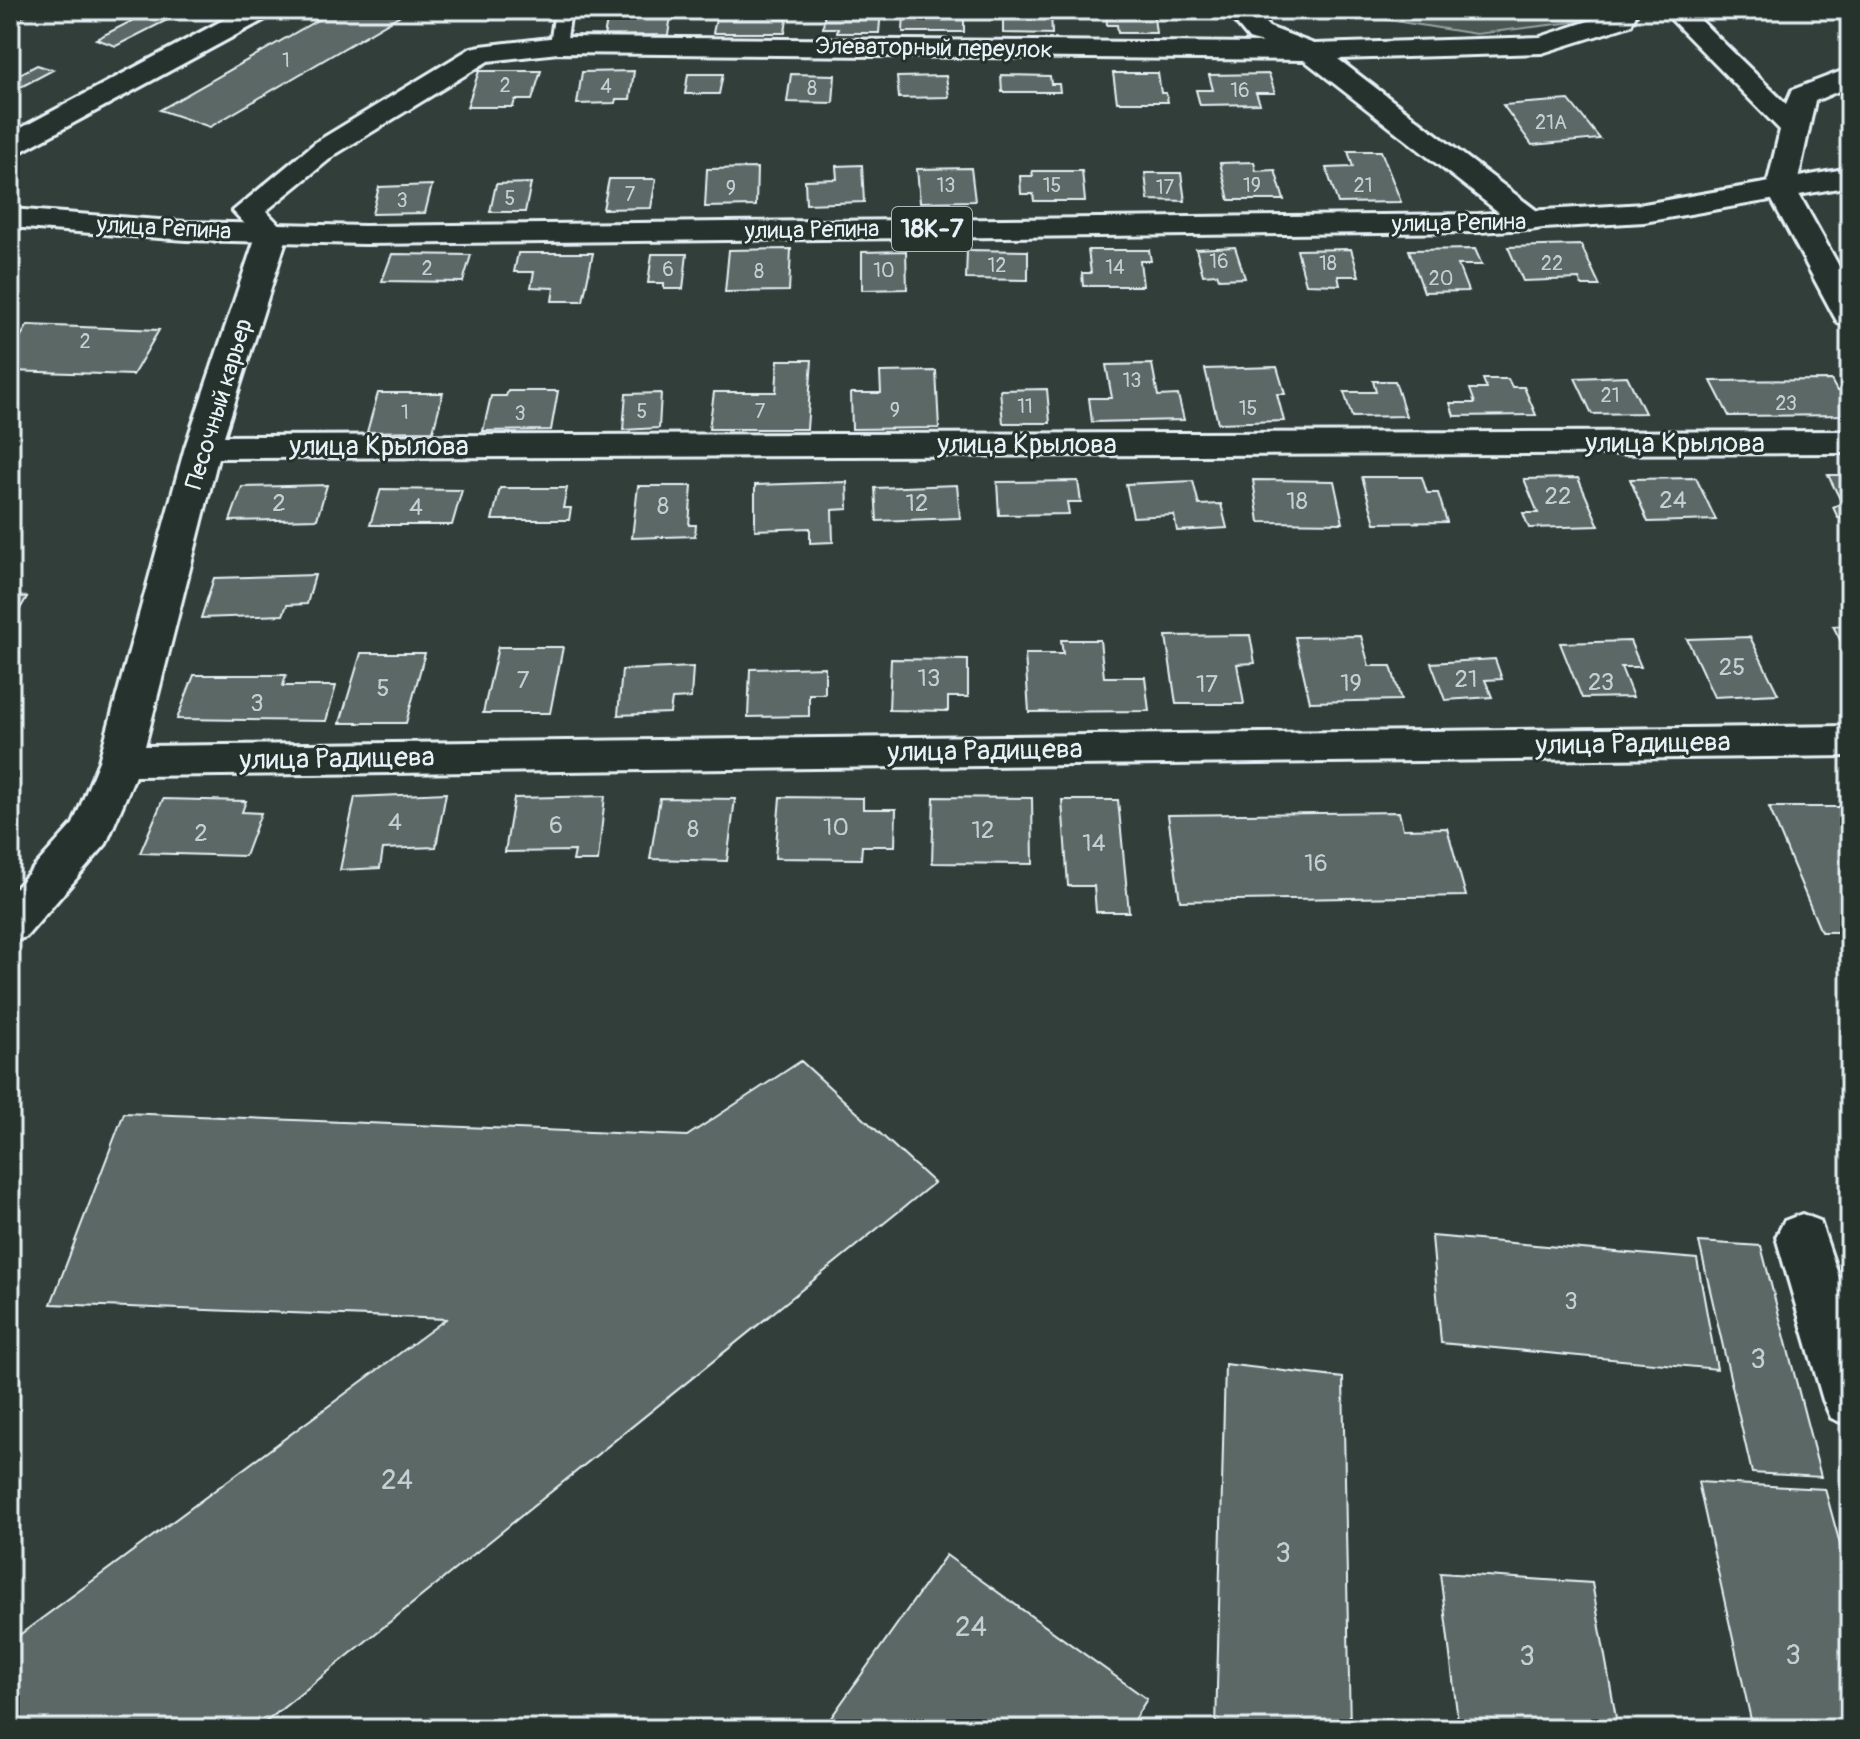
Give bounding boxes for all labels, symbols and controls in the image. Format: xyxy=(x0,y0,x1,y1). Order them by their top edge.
street label: Элеваторный переулок xyxy=(815,31,1053,65)
house number: 1 xyxy=(282,48,290,73)
house number: 2 xyxy=(499,73,511,98)
house number: 4 xyxy=(600,74,612,99)
house number: 8 xyxy=(807,76,817,101)
house number: 16 xyxy=(1230,78,1250,103)
house number: 21А xyxy=(1535,110,1567,135)
house number: 13 xyxy=(937,173,955,198)
house number: 15 xyxy=(1043,173,1061,198)
house number: 19 xyxy=(1243,173,1261,198)
house number: 21 xyxy=(1354,173,1373,198)
house number: 17 xyxy=(1156,175,1175,200)
house number: 9 xyxy=(726,176,736,201)
house number: 7 xyxy=(625,182,636,207)
house number: 5 xyxy=(505,186,515,211)
house number: 3 xyxy=(396,188,408,213)
road number: 18К-7 xyxy=(892,207,972,251)
street label: улица Репина xyxy=(1390,207,1527,239)
street label: улица Репина xyxy=(95,210,232,246)
street label: улица Репина xyxy=(743,214,880,246)
house number: 16 xyxy=(1209,249,1229,274)
house number: 18 xyxy=(1319,251,1337,276)
house number: 22 xyxy=(1541,251,1563,276)
house number: 12 xyxy=(988,253,1007,278)
house number: 14 xyxy=(1105,255,1125,280)
house number: 2 xyxy=(421,256,433,281)
house number: 6 xyxy=(662,257,674,282)
house number: 10 xyxy=(873,258,895,283)
house number: 8 xyxy=(754,259,764,284)
house number: 20 xyxy=(1429,266,1453,291)
street label: Песочный карьер xyxy=(179,315,259,493)
house number: 2 xyxy=(79,329,91,354)
house number: 13 xyxy=(1123,368,1141,393)
house number: 21 xyxy=(1601,383,1620,408)
house number: 23 xyxy=(1775,391,1797,416)
house number: 11 xyxy=(1017,394,1033,419)
house number: 15 xyxy=(1239,396,1257,421)
house number: 9 xyxy=(890,398,900,423)
house number: 5 xyxy=(637,399,647,424)
house number: 7 xyxy=(755,399,766,424)
house number: 1 xyxy=(401,400,409,425)
house number: 3 xyxy=(514,401,526,426)
street label: улица Крылова xyxy=(1584,426,1765,461)
street label: улица Крылова xyxy=(936,427,1117,462)
street label: улица Крылова xyxy=(288,429,469,464)
house number: 22 xyxy=(1545,482,1571,511)
house number: 24 xyxy=(1659,486,1687,515)
house number: 18 xyxy=(1286,487,1308,516)
house number: 2 xyxy=(272,489,286,518)
house number: 12 xyxy=(906,489,928,518)
house number: 8 xyxy=(657,492,669,521)
house number: 4 xyxy=(409,493,423,522)
house number: 25 xyxy=(1719,653,1745,682)
house number: 13 xyxy=(918,664,940,693)
house number: 21 xyxy=(1455,665,1477,694)
house number: 7 xyxy=(517,666,530,695)
house number: 23 xyxy=(1588,668,1614,697)
house number: 19 xyxy=(1340,669,1362,698)
house number: 17 xyxy=(1196,670,1218,699)
house number: 5 xyxy=(376,674,390,703)
house number: 3 xyxy=(250,689,264,718)
street label: улица Радищева xyxy=(1534,725,1731,763)
street label: улица Радищева xyxy=(886,732,1083,770)
street label: улица Радищева xyxy=(238,740,435,778)
house number: 4 xyxy=(388,808,402,837)
house number: 6 xyxy=(549,811,563,840)
house number: 10 xyxy=(823,813,849,842)
house number: 8 xyxy=(687,815,699,844)
house number: 12 xyxy=(972,816,994,845)
house number: 2 xyxy=(194,819,208,848)
house number: 14 xyxy=(1082,829,1106,858)
house number: 16 xyxy=(1304,849,1328,878)
house number: 3 xyxy=(1564,1287,1578,1316)
house number: 3 xyxy=(1750,1342,1766,1377)
house number: 24 xyxy=(381,1463,413,1498)
house number: 3 xyxy=(1275,1536,1291,1571)
house number: 24 xyxy=(955,1610,987,1645)
house number: 3 xyxy=(1785,1638,1801,1673)
house number: 3 xyxy=(1519,1639,1535,1674)

